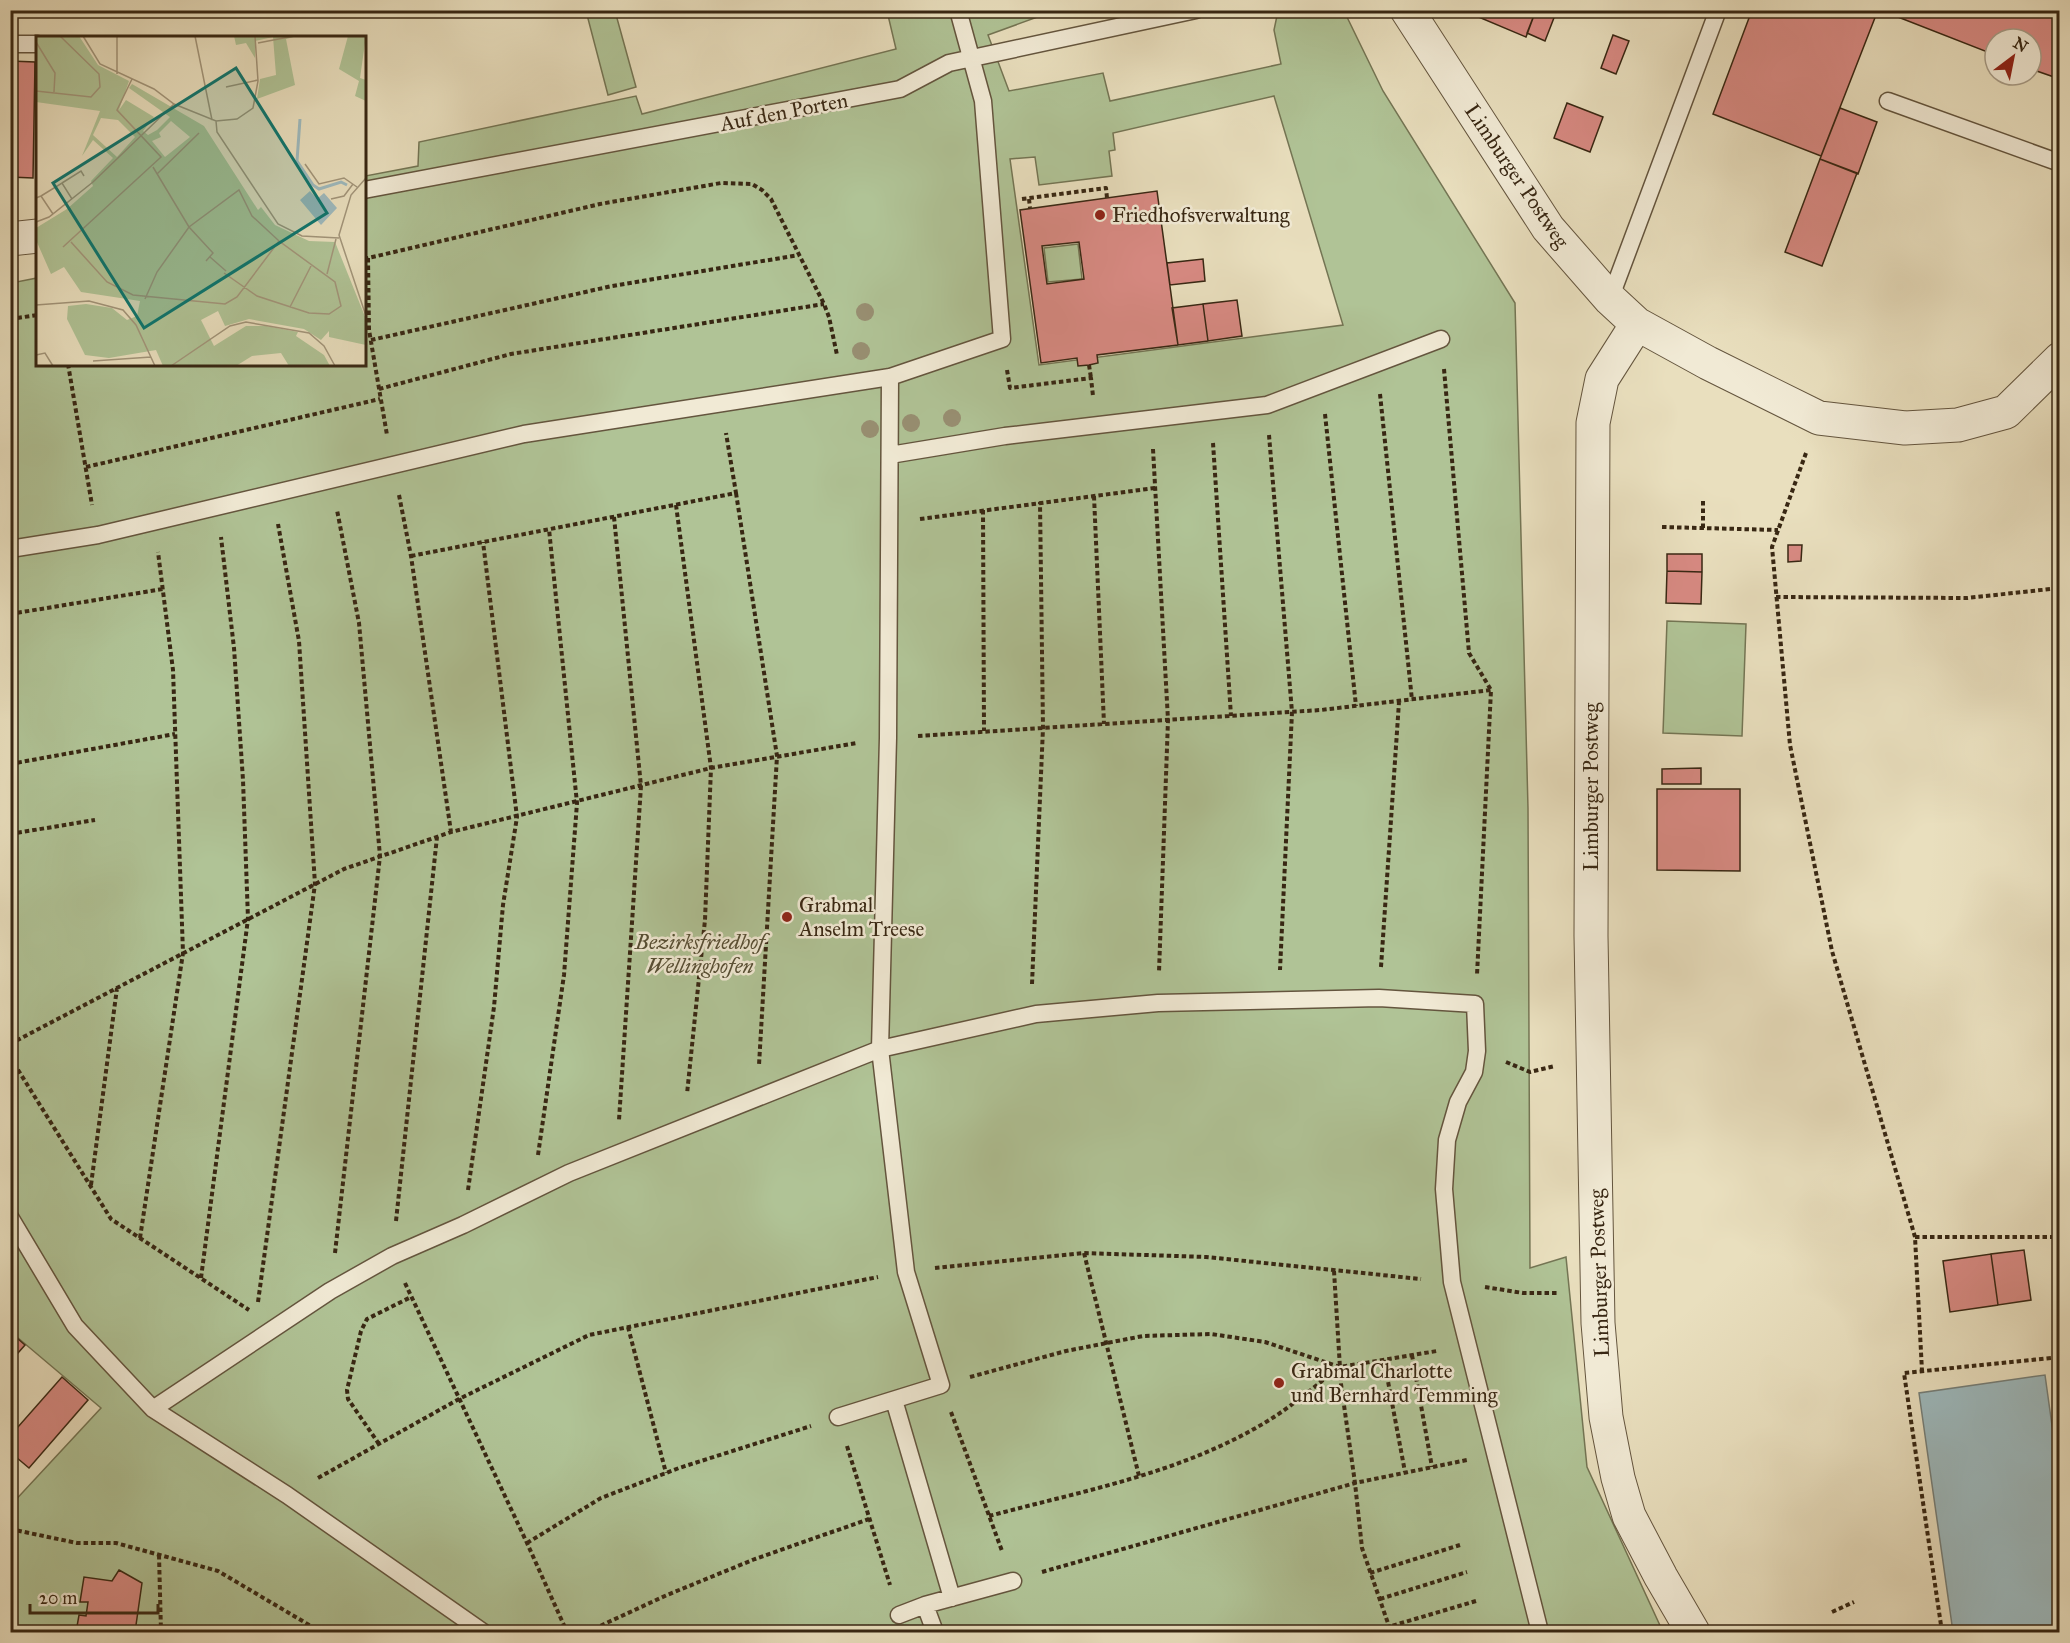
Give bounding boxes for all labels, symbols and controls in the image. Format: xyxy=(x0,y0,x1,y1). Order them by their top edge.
north arrow xyxy=(1983,27,2043,87)
text: N xyxy=(2010,33,2032,57)
inset map xyxy=(36,36,366,366)
street label: Auf den Porten xyxy=(717,87,850,137)
street label: Limburger Postweg xyxy=(1459,99,1575,253)
place label: Friedhofsverwaltung xyxy=(1112,202,1290,228)
marker: Friedhofsverwaltung xyxy=(1093,208,1107,222)
street label: Limburger Postweg xyxy=(1578,703,1604,871)
place label: Grabmal Anselm Treese xyxy=(798,892,925,942)
marker: Grabmal Anselm Treese xyxy=(780,910,794,924)
park label: Bezirksfriedhof Wellinghofen xyxy=(634,929,771,979)
street label: Limburger Postweg xyxy=(1583,1188,1615,1358)
place label: Grabmal Charlotte und Bernhard Temming xyxy=(1291,1358,1498,1408)
marker: Grabmal Charlotte und Bernhard Temming xyxy=(1272,1376,1286,1390)
scale bar xyxy=(30,1577,158,1615)
text: 20 m xyxy=(39,1587,77,1609)

